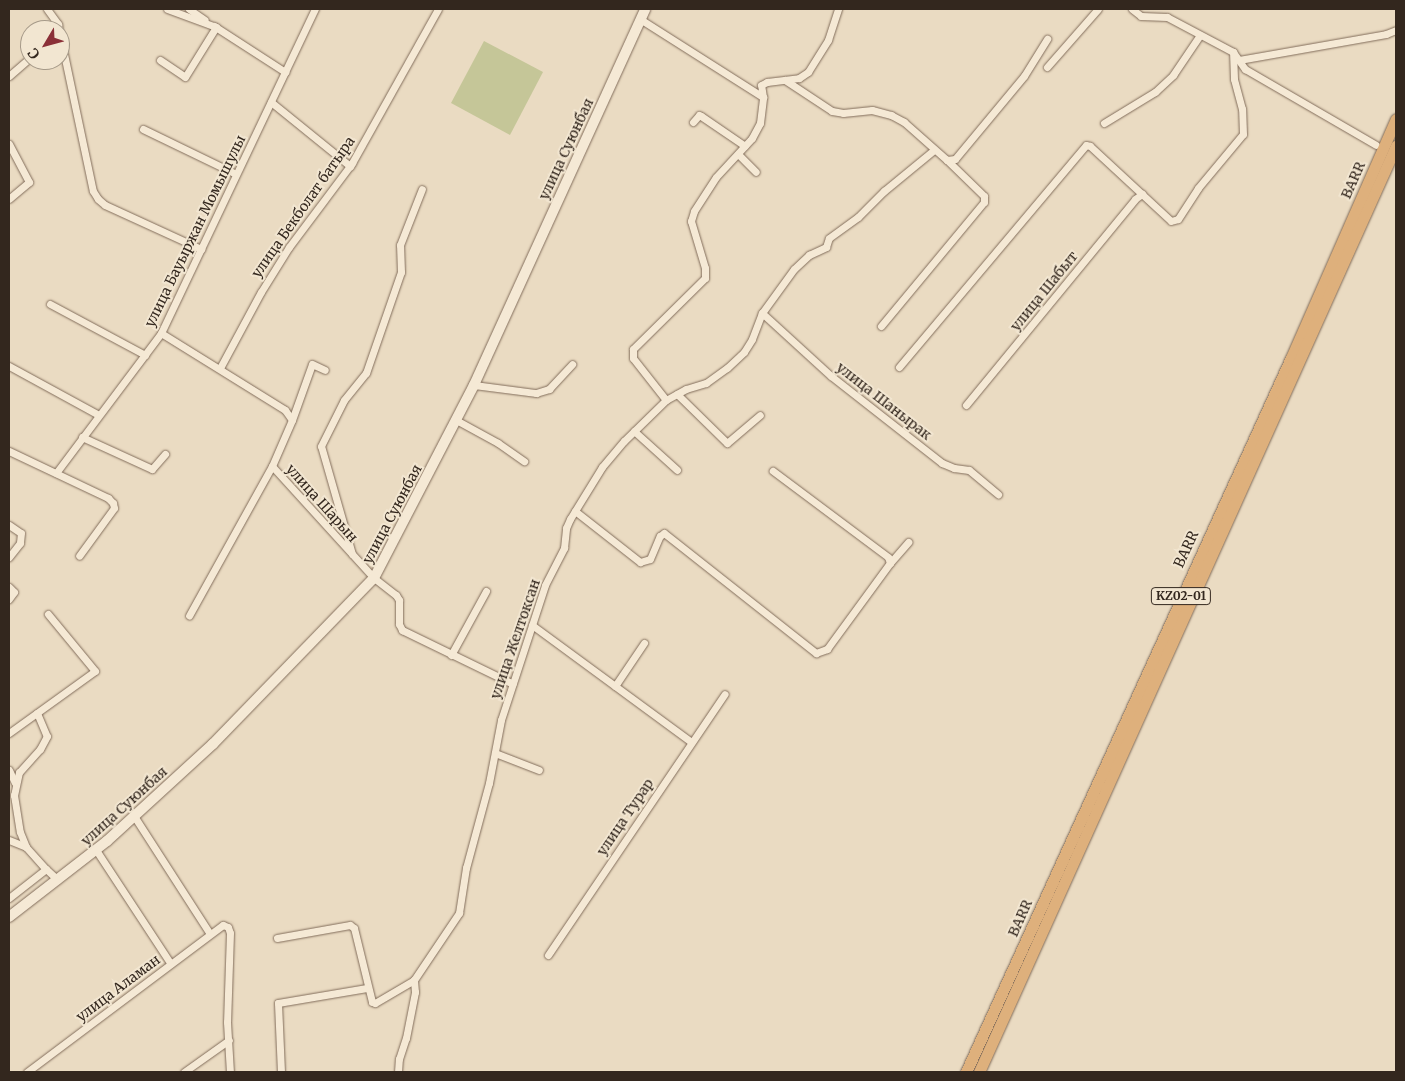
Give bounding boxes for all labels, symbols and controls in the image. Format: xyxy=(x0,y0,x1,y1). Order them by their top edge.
north arrow xyxy=(20,20,70,70)
text: С xyxy=(24,44,44,63)
street label: улица Суюнбая xyxy=(535,96,597,202)
street label: улица Бауыржан Момышулы xyxy=(141,132,249,330)
street label: улица Бекболат батыра xyxy=(248,133,358,281)
street label: BARR xyxy=(1337,159,1369,201)
street label: улица Шабыт xyxy=(1007,248,1081,334)
street label: улица Шанырак xyxy=(833,359,935,443)
street label: улица Шарын xyxy=(283,461,361,545)
street label: улица Суюнбая xyxy=(359,462,425,566)
street label: BARR xyxy=(1170,528,1202,570)
street label: улица Желтоксан xyxy=(487,577,543,701)
road number: KZ02-01 xyxy=(1150,586,1212,606)
street label: улица Суюнбая xyxy=(78,763,170,849)
street label: улица Турар xyxy=(593,775,657,859)
street label: BARR xyxy=(1004,897,1036,939)
street label: улица Аламан xyxy=(73,951,163,1025)

